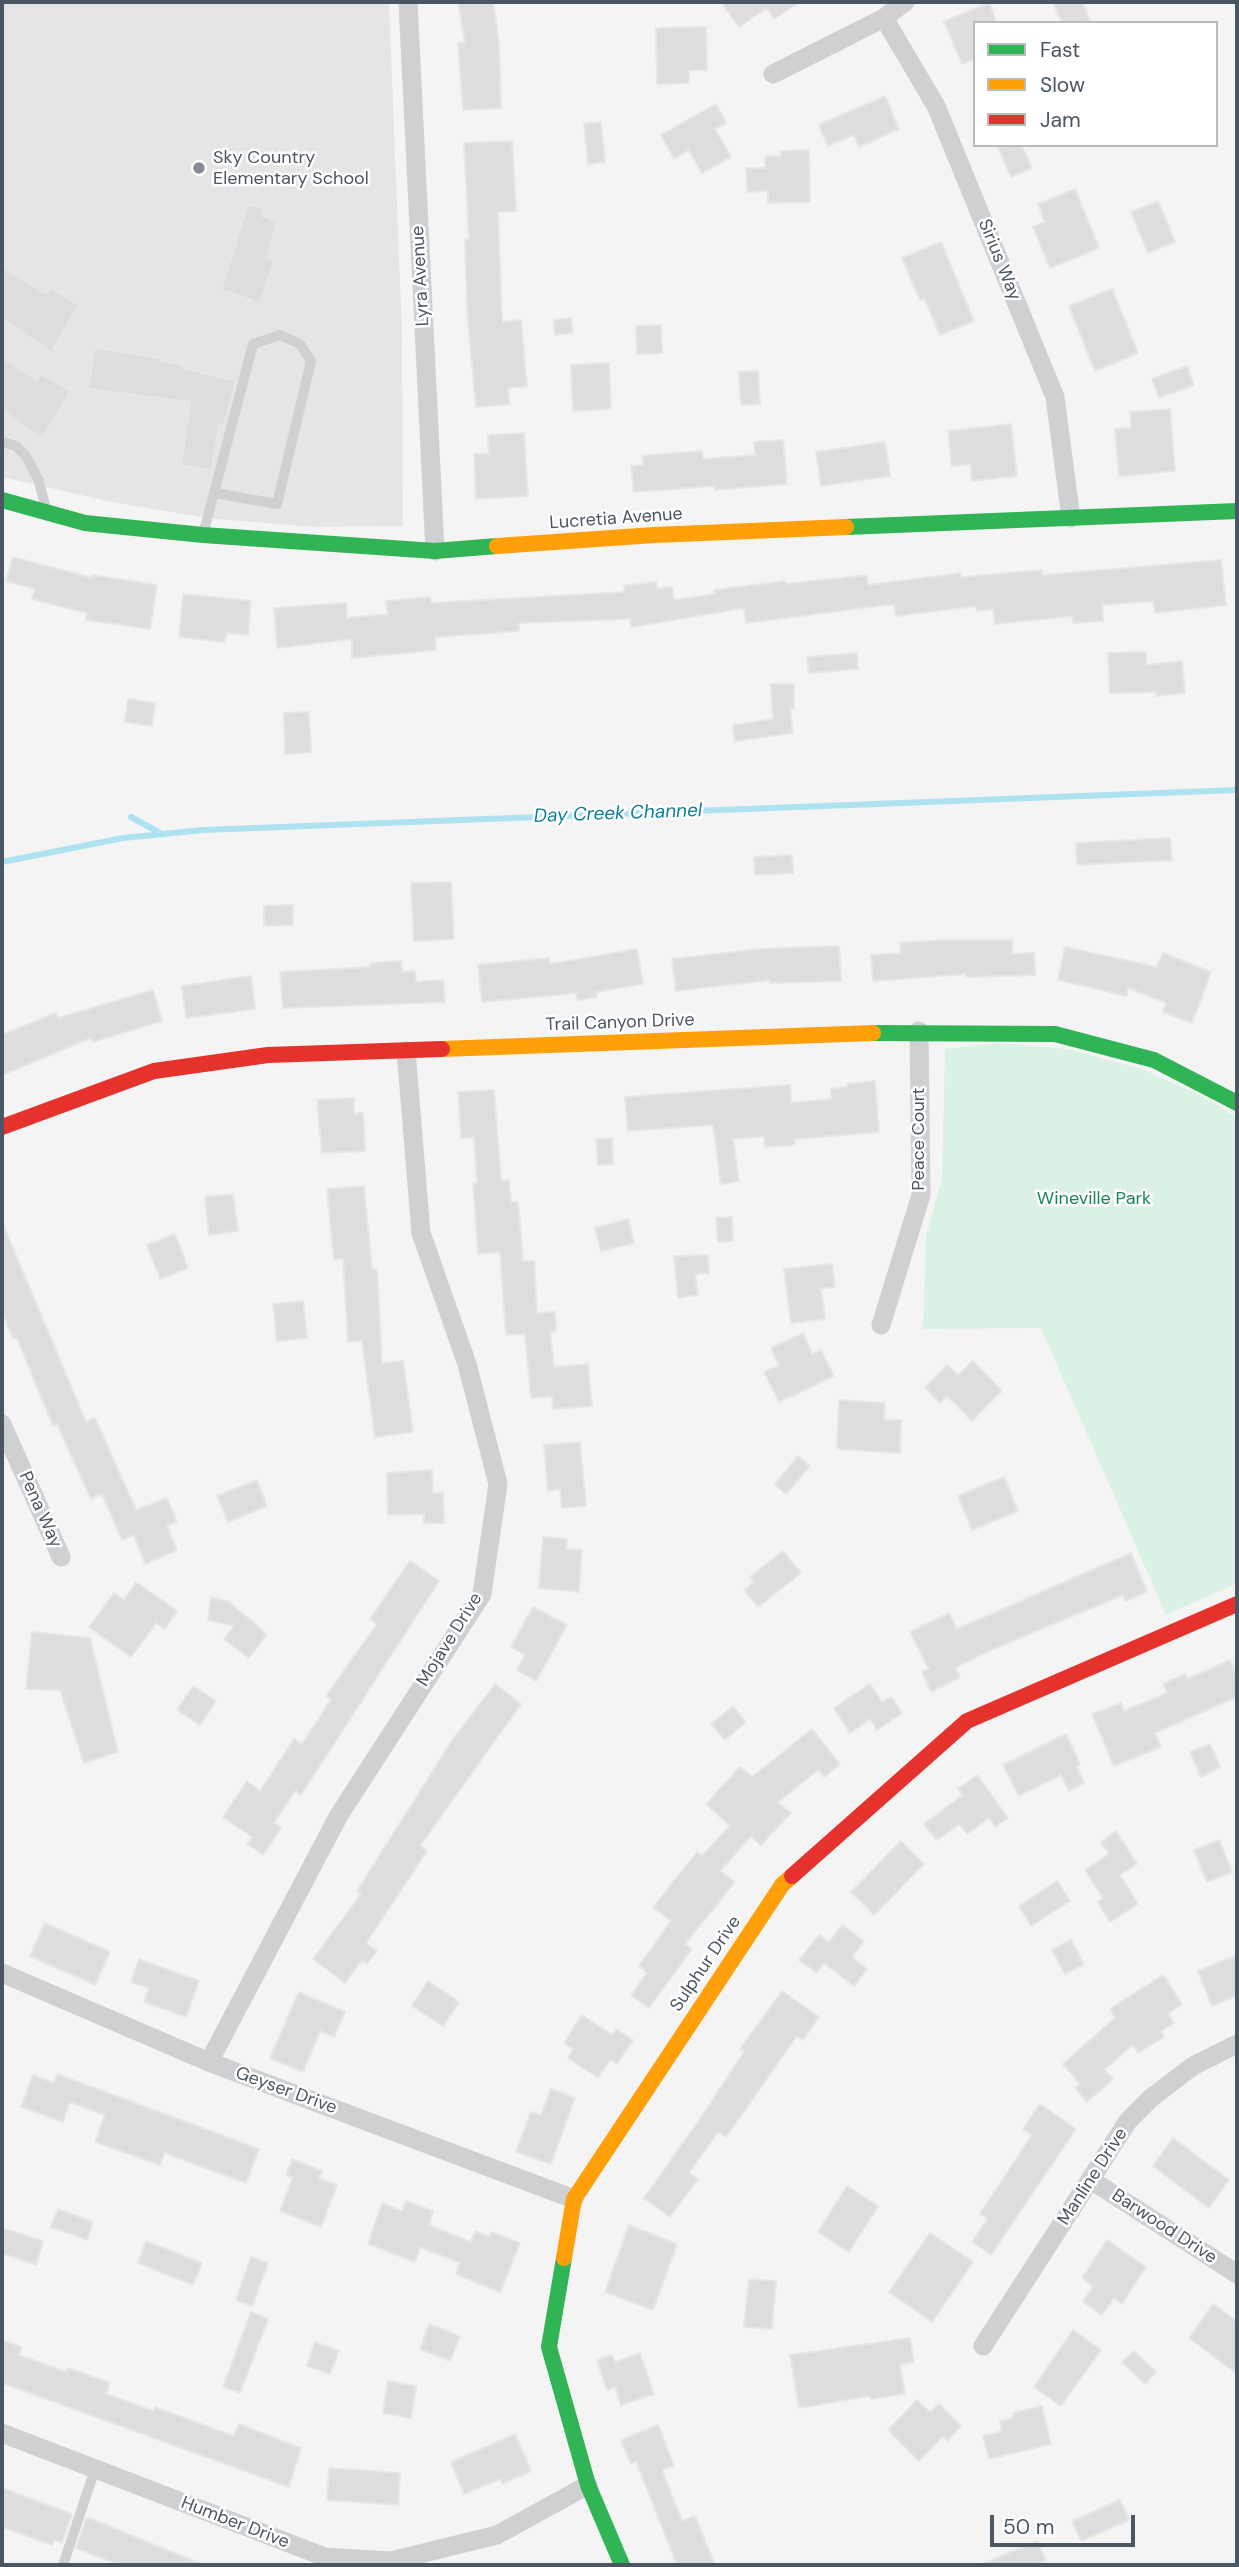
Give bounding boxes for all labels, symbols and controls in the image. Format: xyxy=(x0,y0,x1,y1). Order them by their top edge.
legend xyxy=(973,21,1218,147)
text: Fast xyxy=(1040,36,1080,64)
text: Slow xyxy=(1040,71,1085,99)
text: Jam xyxy=(1040,106,1081,134)
place label: Sky Country Elementary School xyxy=(213,147,369,190)
marker: Sky Country Elementary School xyxy=(191,160,207,176)
street label: Sirius Way xyxy=(973,216,1025,304)
street label: Lyra Avenue xyxy=(408,225,434,327)
street label: Lucretia Avenue xyxy=(549,504,683,534)
water label: Day Creek Channel xyxy=(533,800,703,828)
street label: Trail Canyon Drive xyxy=(545,1010,695,1036)
street label: Peace Court xyxy=(908,1088,930,1190)
park label: Wineville Park xyxy=(1037,1188,1151,1210)
street label: Pena Way xyxy=(14,1469,66,1551)
street label: Mojave Drive xyxy=(413,1589,487,1691)
street label: Sulphur Drive xyxy=(666,1912,746,2016)
street label: Geyser Drive xyxy=(232,2063,340,2119)
street label: Manline Drive xyxy=(1054,2124,1132,2230)
street label: Barwood Drive xyxy=(1107,2185,1221,2269)
street label: Humber Drive xyxy=(178,2492,292,2554)
scale bar xyxy=(994,2500,1139,2544)
text: 50 m xyxy=(1003,2513,1054,2541)

